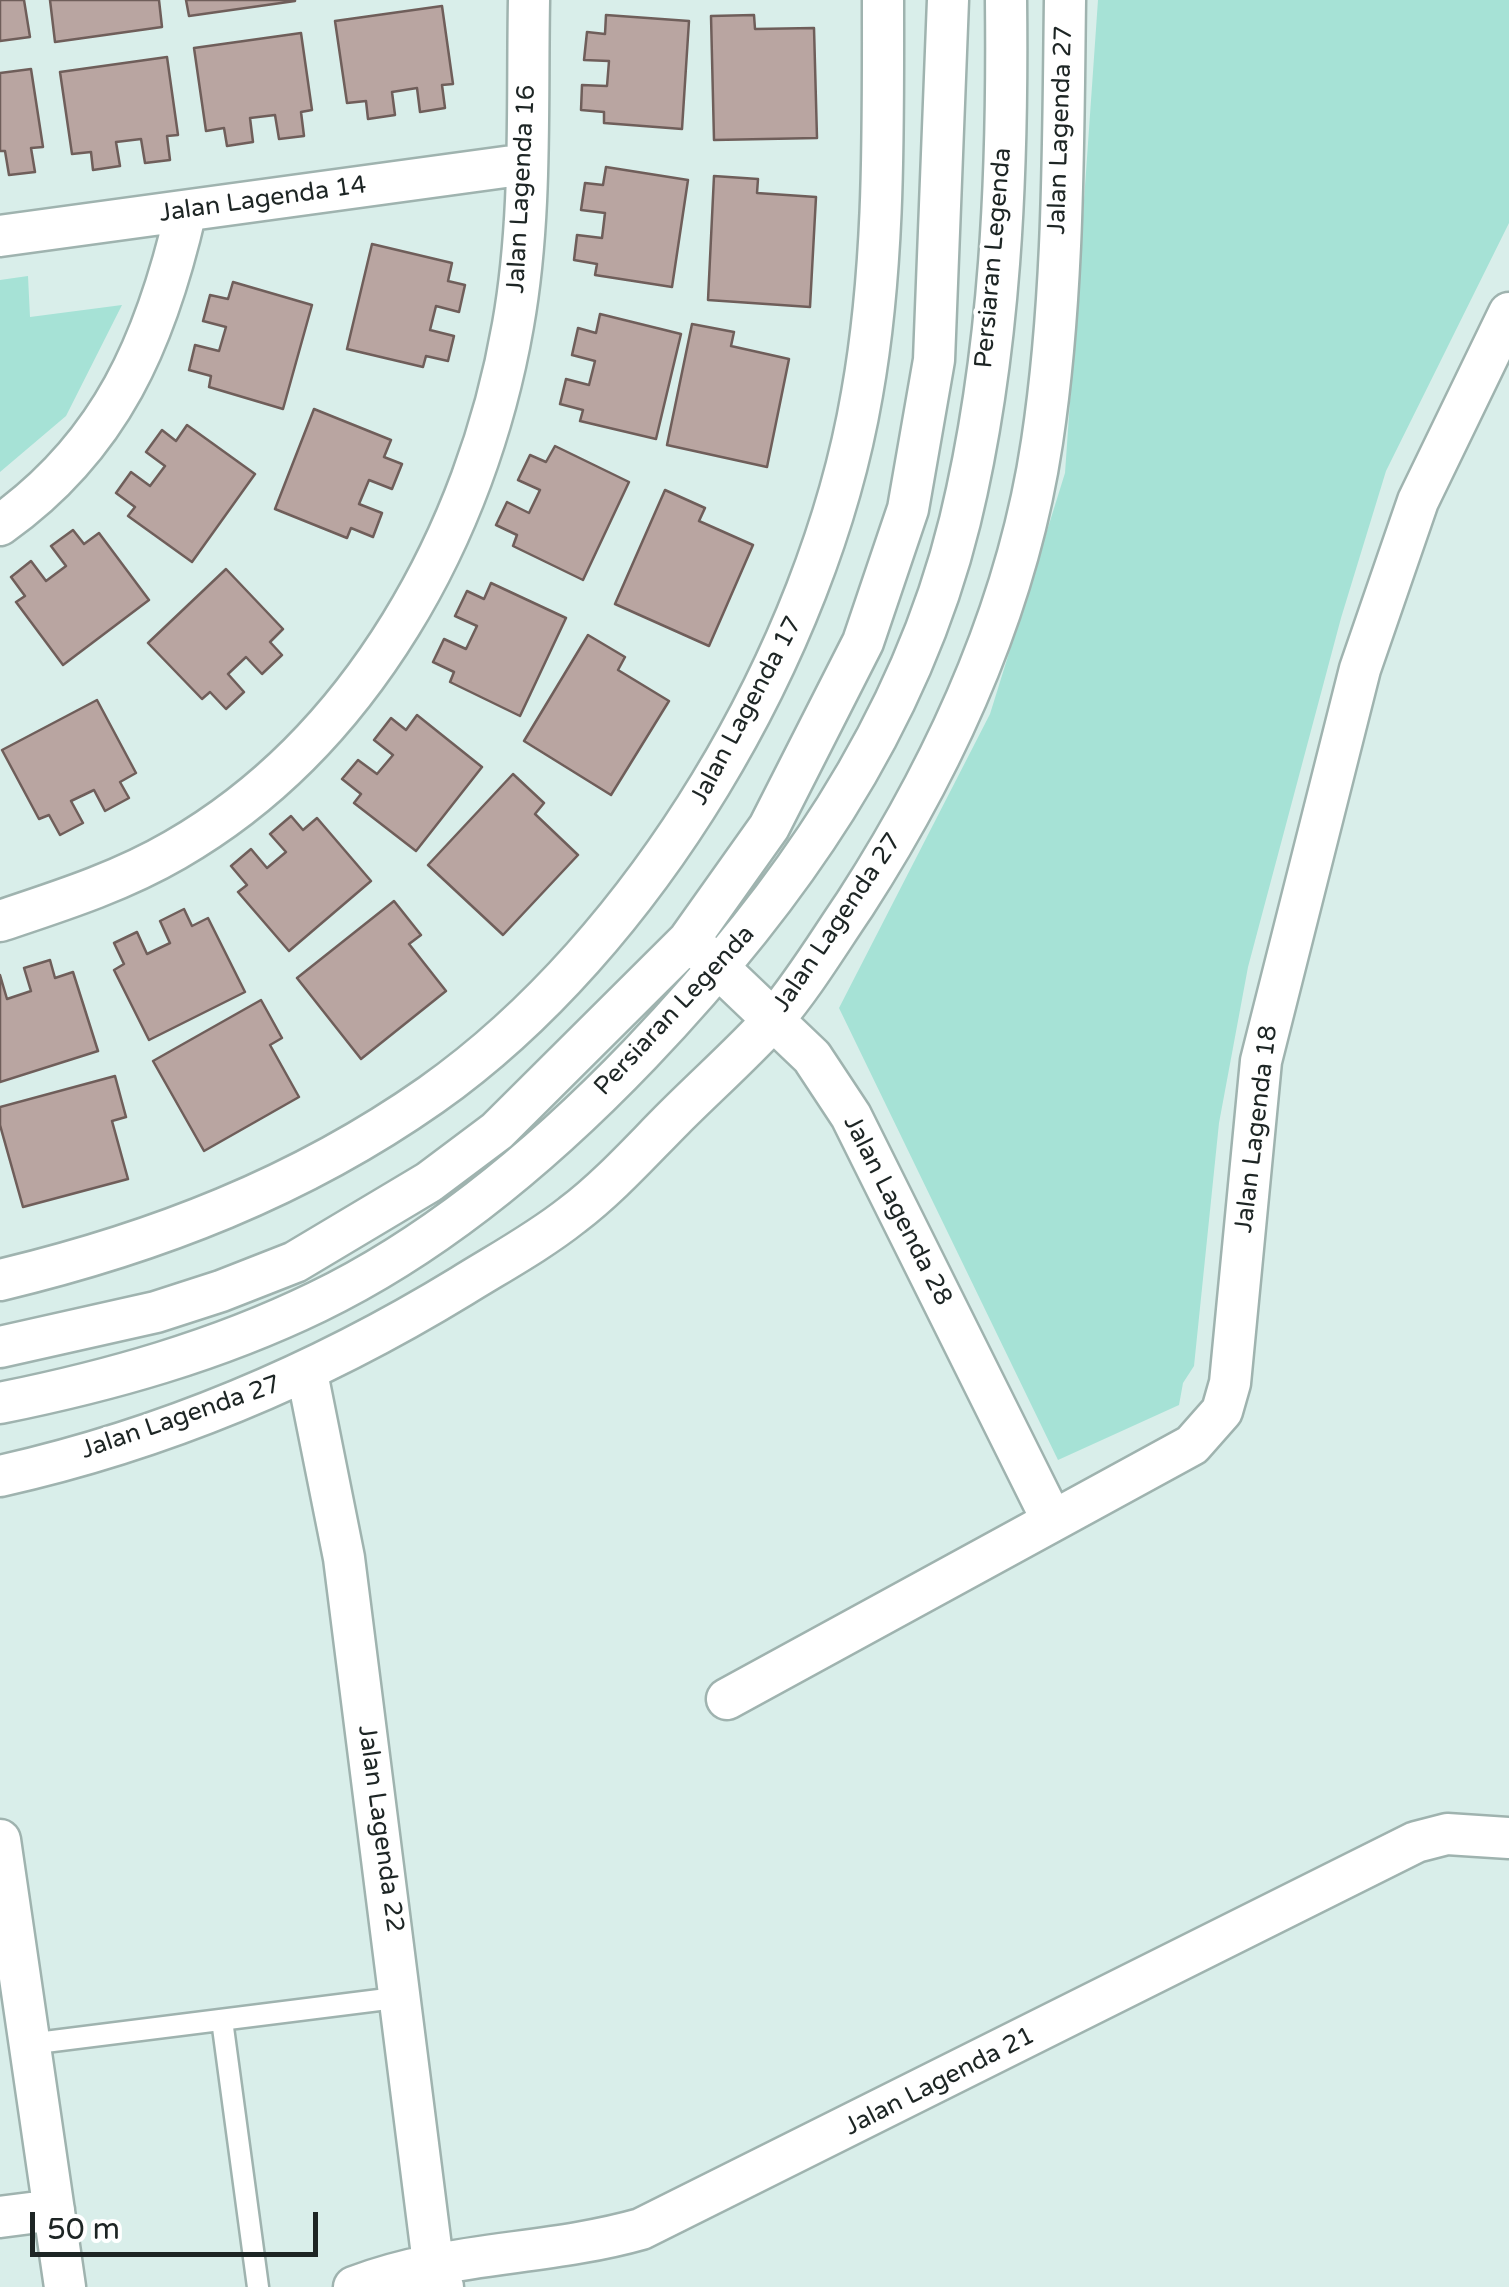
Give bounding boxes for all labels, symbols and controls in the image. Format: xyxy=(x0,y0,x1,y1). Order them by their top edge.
street label: Jalan Lagenda 27 xyxy=(1042,25,1080,235)
street label: Jalan Lagenda 16 xyxy=(502,84,542,294)
street label: Persiaran Legenda xyxy=(969,146,1019,370)
street label: Jalan Lagenda 14 xyxy=(157,171,369,229)
street label: Jalan Lagenda 17 xyxy=(685,612,809,810)
street label: Jalan Lagenda 27 xyxy=(767,828,909,1018)
street label: Persiaran Legenda xyxy=(589,920,761,1102)
street label: Jalan Lagenda 18 xyxy=(1229,1023,1285,1235)
street label: Jalan Lagenda 28 xyxy=(836,1111,958,1311)
street label: Jalan Lagenda 27 xyxy=(77,1370,285,1466)
street label: Jalan Lagenda 22 xyxy=(351,1723,409,1935)
street label: Jalan Lagenda 21 xyxy=(840,2021,1040,2143)
scale bar xyxy=(35,2192,322,2254)
text: 50 m xyxy=(47,2211,120,2248)

